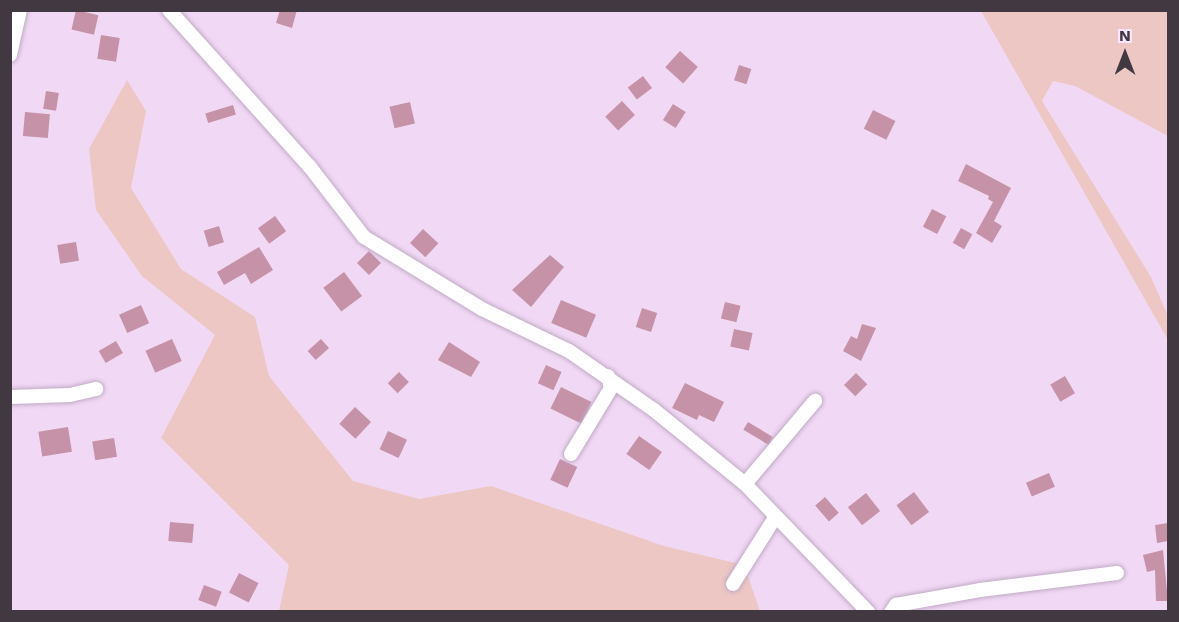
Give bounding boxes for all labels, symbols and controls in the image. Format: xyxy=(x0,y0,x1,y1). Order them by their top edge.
north arrow xyxy=(1095,24,1155,84)
text: N xyxy=(1119,26,1131,45)

